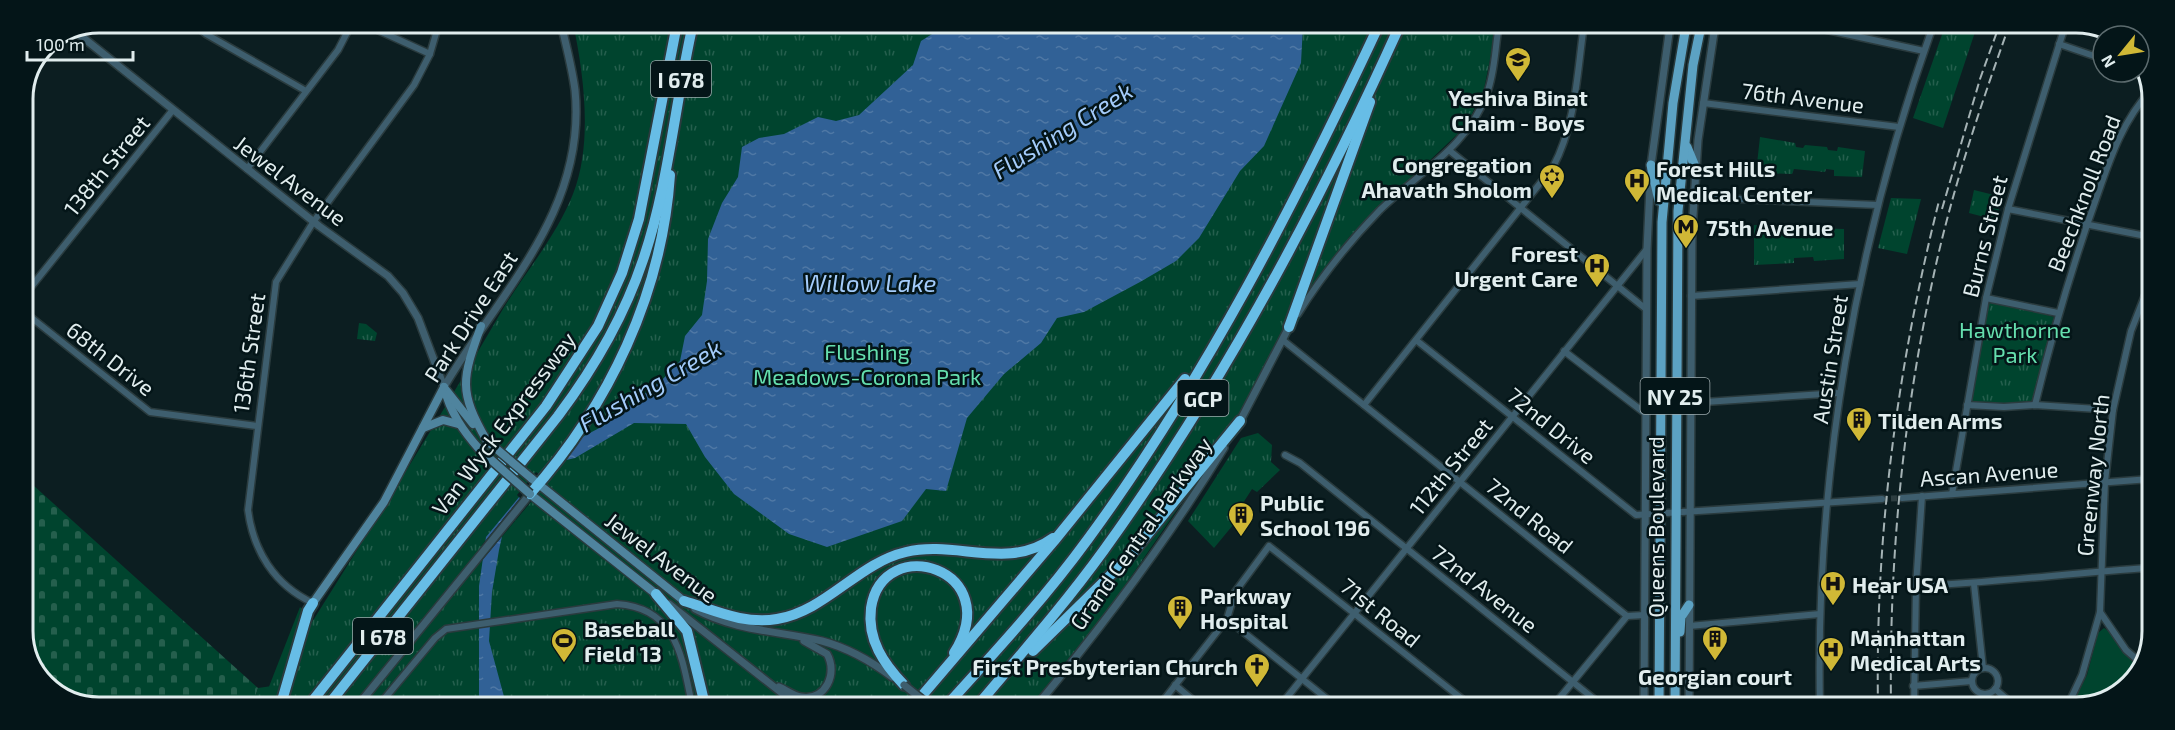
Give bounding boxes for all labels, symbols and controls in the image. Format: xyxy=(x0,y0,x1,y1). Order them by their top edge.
scale bar xyxy=(27,24,134,62)
north arrow xyxy=(2091,24,2151,84)
text: 100 m xyxy=(36,33,85,55)
school or university icon: Yeshiva Binat Chaim - Boys xyxy=(1503,45,1533,83)
text: N xyxy=(2096,52,2119,72)
road number: I 678 xyxy=(651,61,711,97)
water label: Flushing Creek xyxy=(987,75,1137,185)
street label: 76th Avenue xyxy=(1740,77,1866,117)
place label: Yeshiva Binat Chaim - Boys xyxy=(1448,84,1588,136)
street label: 138th Street xyxy=(58,110,154,220)
street label: Beechknoll Road xyxy=(2041,111,2125,275)
street label: Jewel Avenue xyxy=(230,130,352,230)
place label: Congregation Ahavath Sholom xyxy=(1361,151,1532,202)
place label: Forest Hills Medical Center xyxy=(1656,155,1813,206)
synagogue icon: Congregation Ahavath Sholom xyxy=(1537,162,1567,200)
hospital icon: Forest Hills Medical Center xyxy=(1622,166,1652,204)
street label: Burns Street xyxy=(1956,172,2012,300)
metro station icon: 75th Avenue xyxy=(1671,212,1701,250)
place label: 75th Avenue xyxy=(1706,214,1833,240)
place label: Forest Urgent Care xyxy=(1454,240,1578,291)
street label: Park Drive East xyxy=(418,246,522,386)
hospital icon: Forest Urgent Care xyxy=(1582,251,1612,289)
water label: Willow Lake xyxy=(804,268,937,297)
street label: 136th Street xyxy=(227,291,269,415)
street label: Austin Street xyxy=(1806,293,1852,425)
street label: 68th Drive xyxy=(62,316,160,400)
park label: Hawthorne Park xyxy=(1959,316,2071,367)
street label: Van Wyck Expressway xyxy=(426,326,581,520)
water label: Flushing Creek xyxy=(574,333,726,437)
park label: Flushing Meadows-Corona Park xyxy=(753,338,981,389)
road number: NY 25 xyxy=(1640,378,1710,414)
road number: GCP xyxy=(1178,380,1228,416)
street label: 72nd Drive xyxy=(1503,381,1601,469)
street label: Greenway North xyxy=(2071,393,2113,557)
building icon: Tilden Arms xyxy=(1844,405,1874,443)
place label: Tilden Arms xyxy=(1878,407,2002,433)
street label: 112th Street xyxy=(1403,412,1497,520)
street label: Grand Central Parkway xyxy=(1064,431,1217,634)
street label: Queens Boulevard xyxy=(1642,436,1669,618)
street label: Ascan Avenue xyxy=(1919,455,2059,491)
street label: 72nd Road xyxy=(1481,472,1579,558)
place label: Public School 196 xyxy=(1260,489,1370,540)
building icon: Public School 196 xyxy=(1226,500,1256,538)
street label: Jewel Avenue xyxy=(601,507,723,607)
street label: 72nd Avenue xyxy=(1427,539,1543,637)
hospital icon: Hear USA xyxy=(1818,569,1848,607)
place label: Hear USA xyxy=(1852,571,1949,597)
street label: 71st Road xyxy=(1336,572,1426,652)
place label: Parkway Hospital xyxy=(1200,582,1292,633)
building icon: Parkway Hospital xyxy=(1165,593,1195,631)
place label: Baseball Field 13 xyxy=(584,615,676,666)
road number: I 678 xyxy=(353,618,413,654)
building icon: Georgian court xyxy=(1700,624,1730,662)
place label: Manhattan Medical Arts xyxy=(1850,624,1981,675)
sports icon: Baseball Field 13 xyxy=(549,626,579,664)
hospital icon: Manhattan Medical Arts xyxy=(1816,635,1846,673)
church icon: First Presbyterian Church xyxy=(1242,651,1272,689)
place label: First Presbyterian Church xyxy=(972,653,1238,680)
place label: Georgian court xyxy=(1638,663,1792,689)

